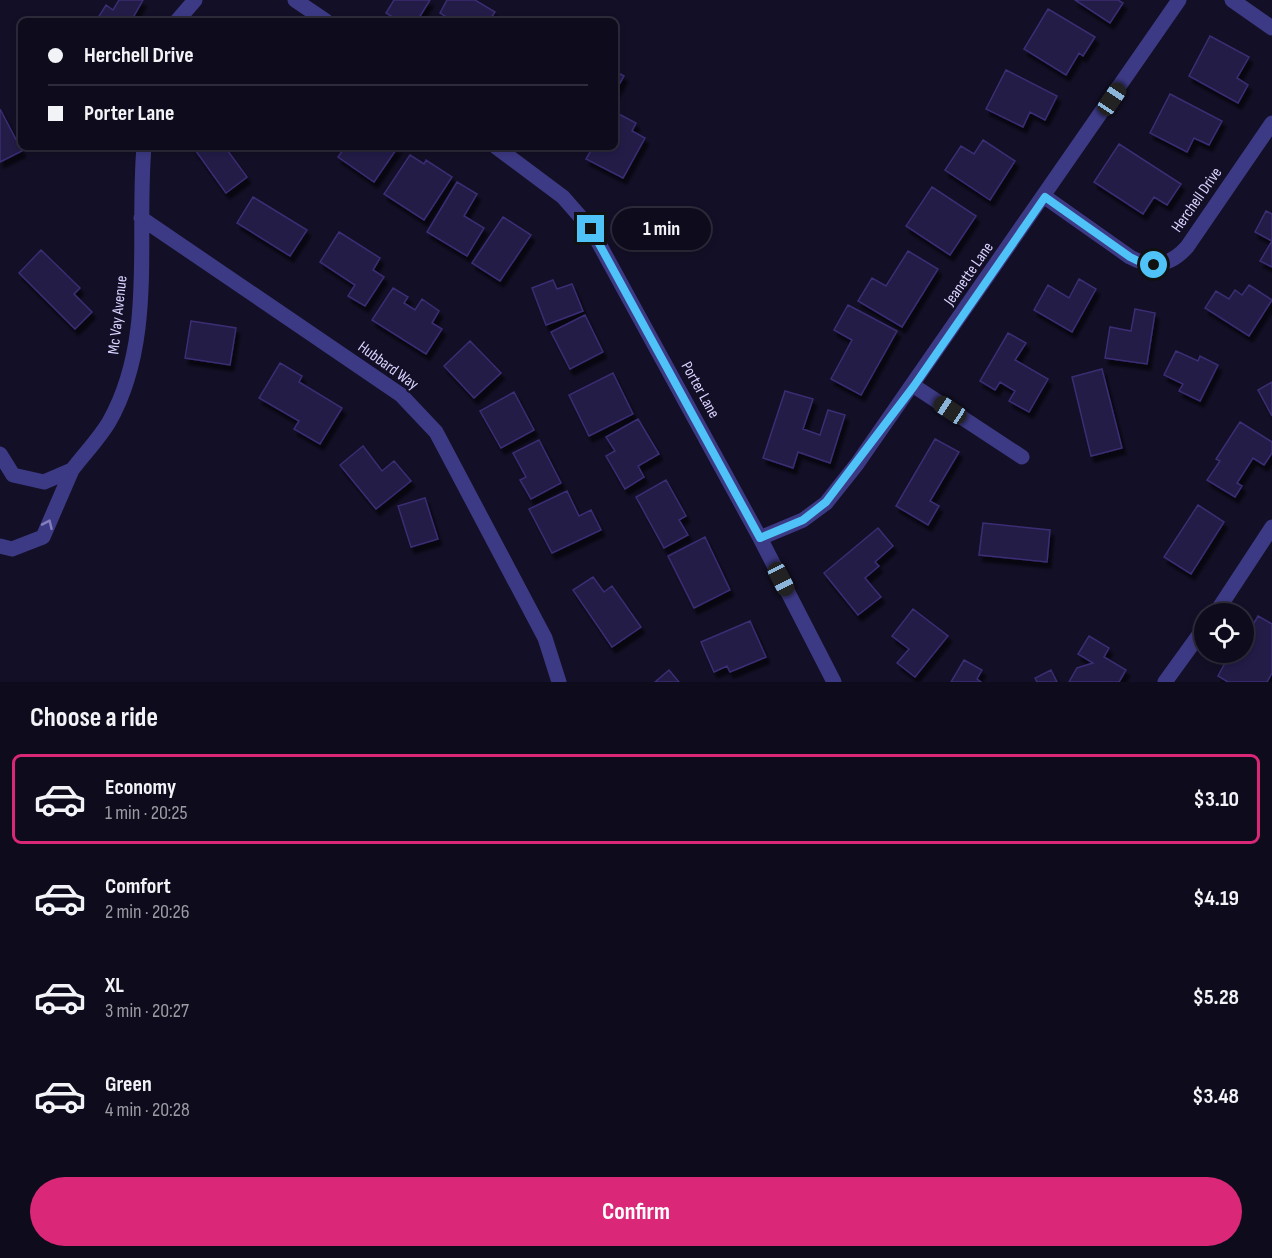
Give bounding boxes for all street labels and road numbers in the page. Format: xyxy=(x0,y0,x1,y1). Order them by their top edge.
street label: Herchell Drive xyxy=(1168,164,1226,236)
street label: Jeanette Lane xyxy=(940,239,998,310)
street label: Mc Vay Avenue xyxy=(104,275,132,355)
street label: Hubbard Way xyxy=(354,338,422,394)
street label: Porter Lane xyxy=(677,358,723,422)

